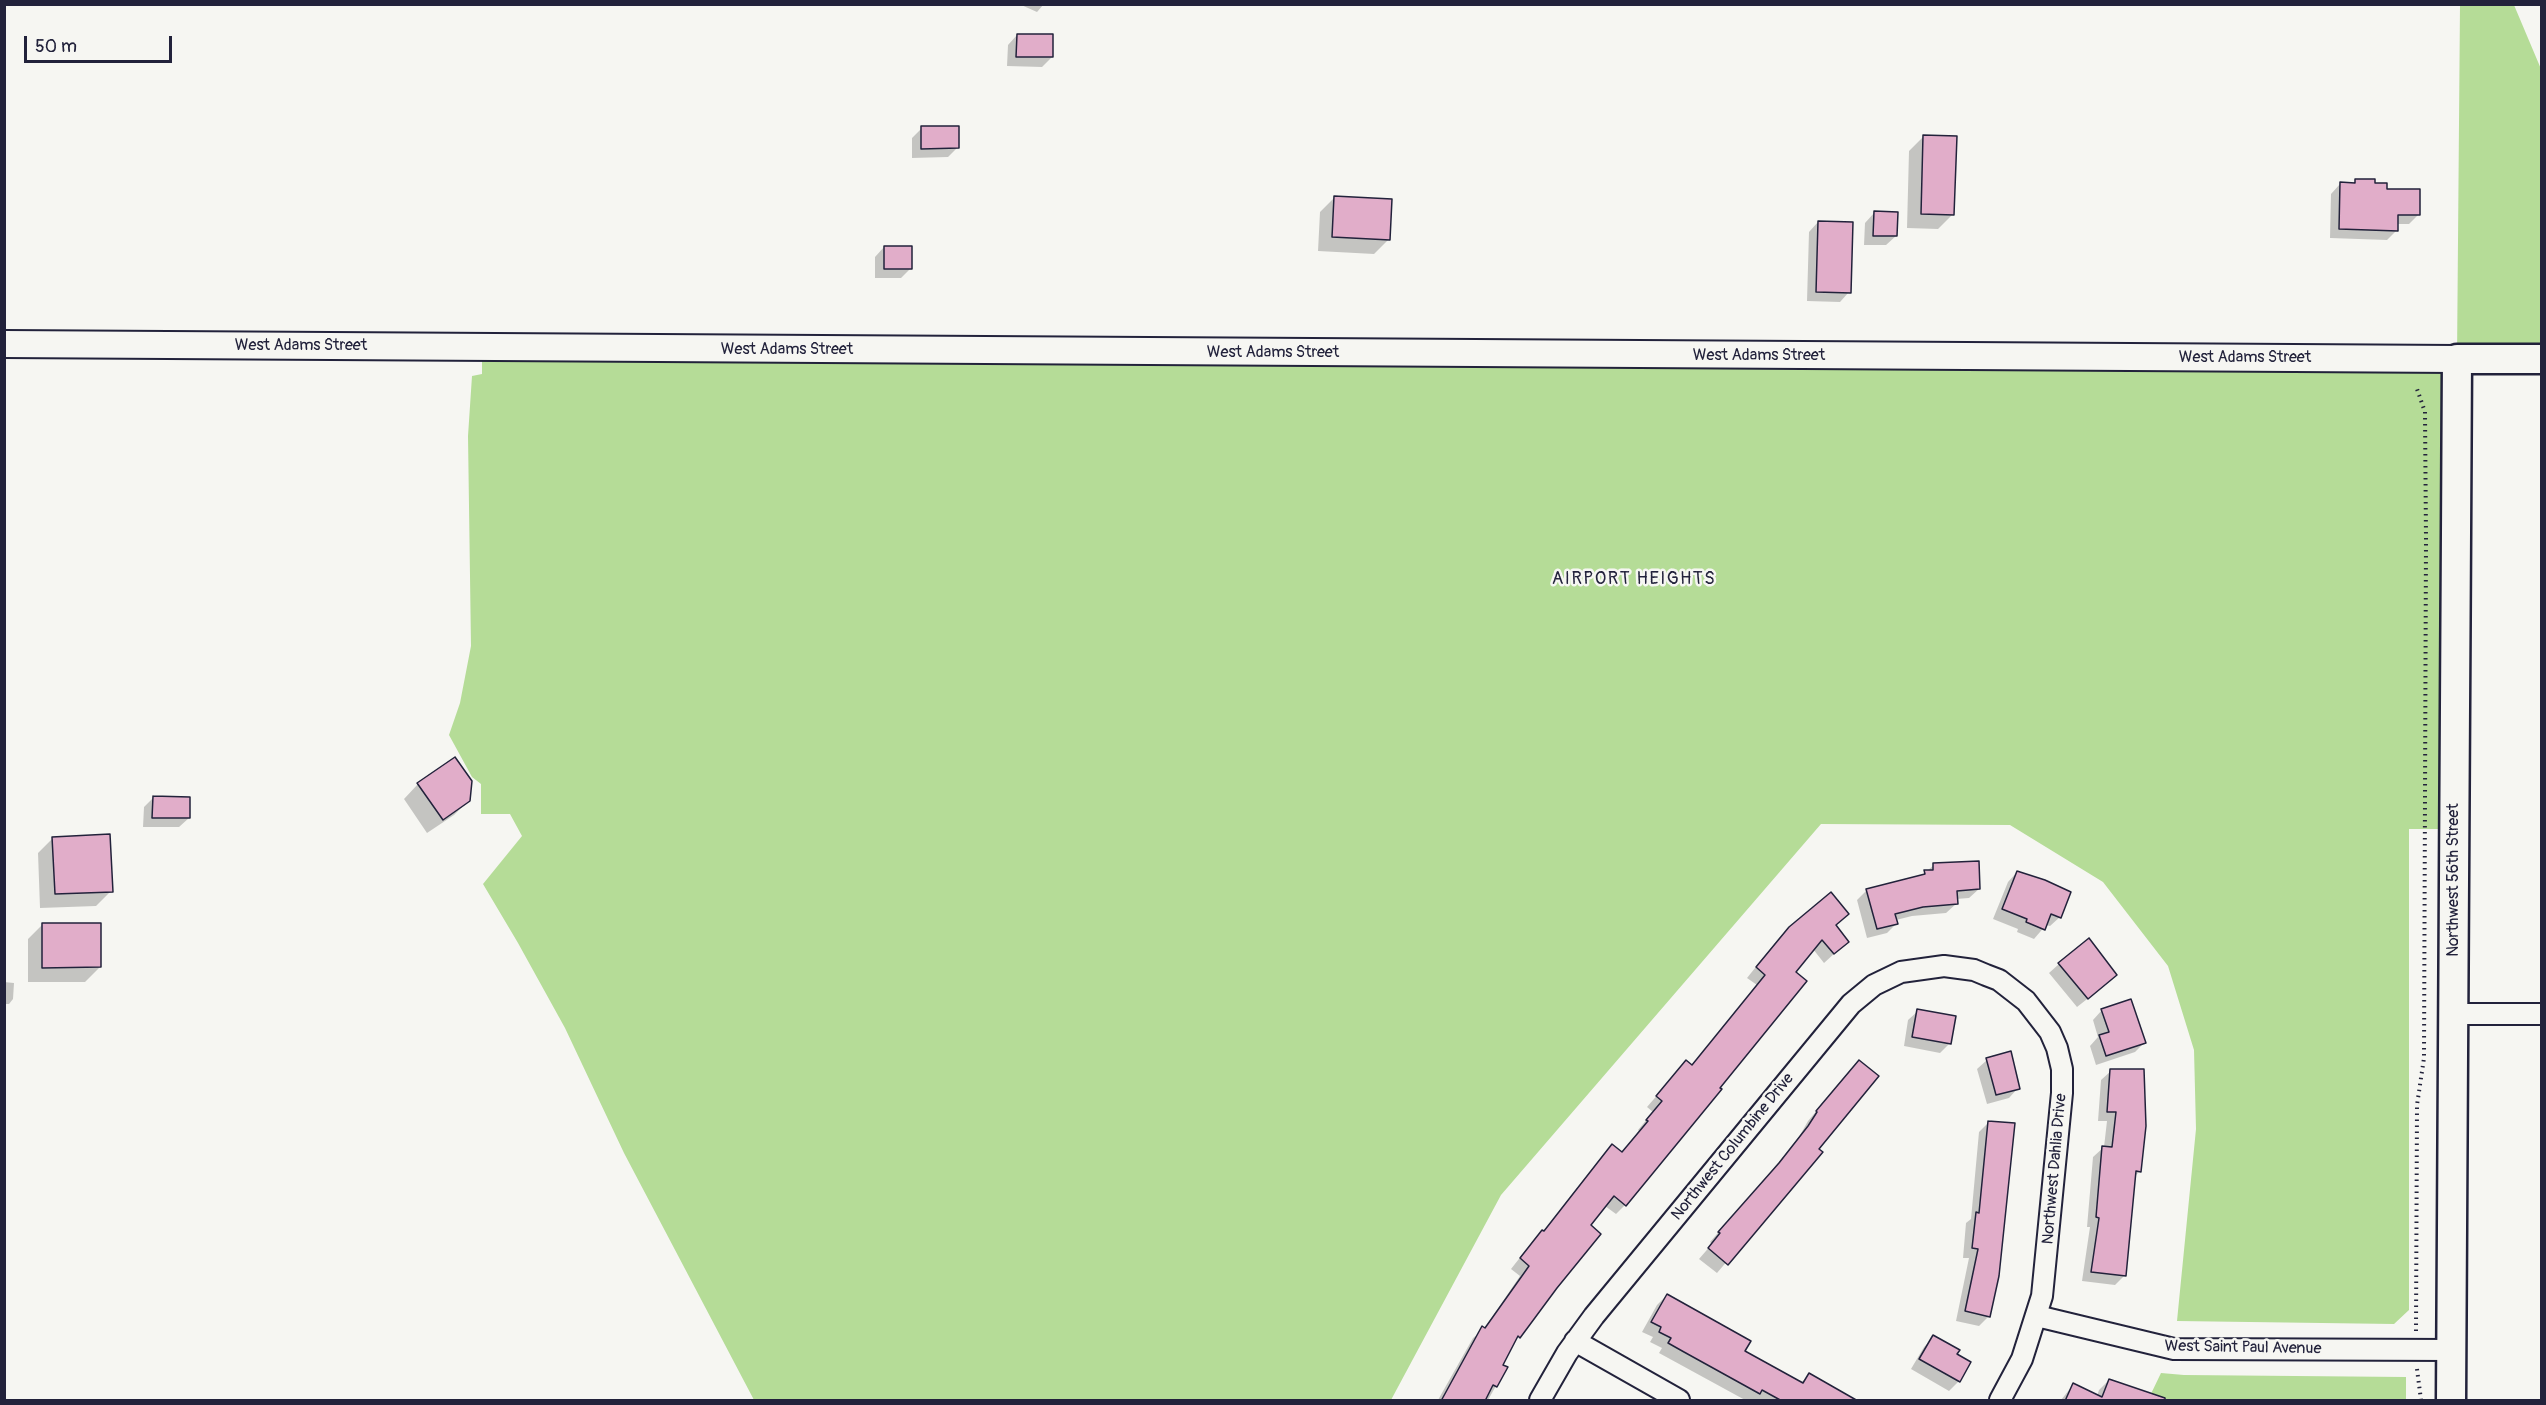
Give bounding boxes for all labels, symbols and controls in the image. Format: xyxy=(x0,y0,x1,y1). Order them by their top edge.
scale bar xyxy=(27,24,176,62)
text: 50 m xyxy=(35,35,77,58)
street label: West Adams Street xyxy=(235,336,367,356)
street label: West Adams Street xyxy=(721,340,853,360)
street label: West Adams Street xyxy=(1207,343,1339,363)
street label: West Adams Street xyxy=(1693,346,1825,366)
street label: West Adams Street xyxy=(2179,348,2311,368)
district label: AIRPORT HEIGHTS xyxy=(1552,568,1716,590)
street label: Northwest 56th Street xyxy=(2444,803,2464,957)
street label: Northwest Columbine Drive xyxy=(1668,1069,1798,1225)
street label: Northwest Dahlia Drive xyxy=(2039,1093,2071,1245)
street label: West Saint Paul Avenue xyxy=(2164,1337,2322,1359)

